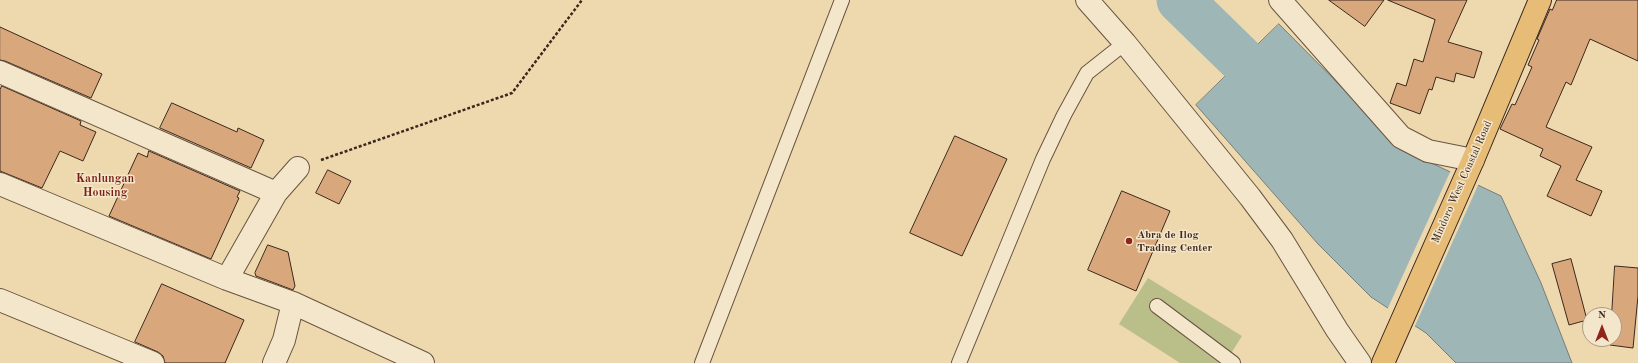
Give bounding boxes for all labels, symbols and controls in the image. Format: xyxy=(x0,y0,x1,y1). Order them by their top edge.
street label: Mindoro West Coastal Road xyxy=(1429,119,1495,245)
district label: Kanlungan Housing xyxy=(76,172,134,200)
place label: Abra de Ilog Trading Center xyxy=(1137,228,1212,254)
marker: Abra de Ilog Trading Center xyxy=(1124,236,1134,246)
north arrow xyxy=(1582,307,1622,347)
text: N xyxy=(1598,310,1606,321)

